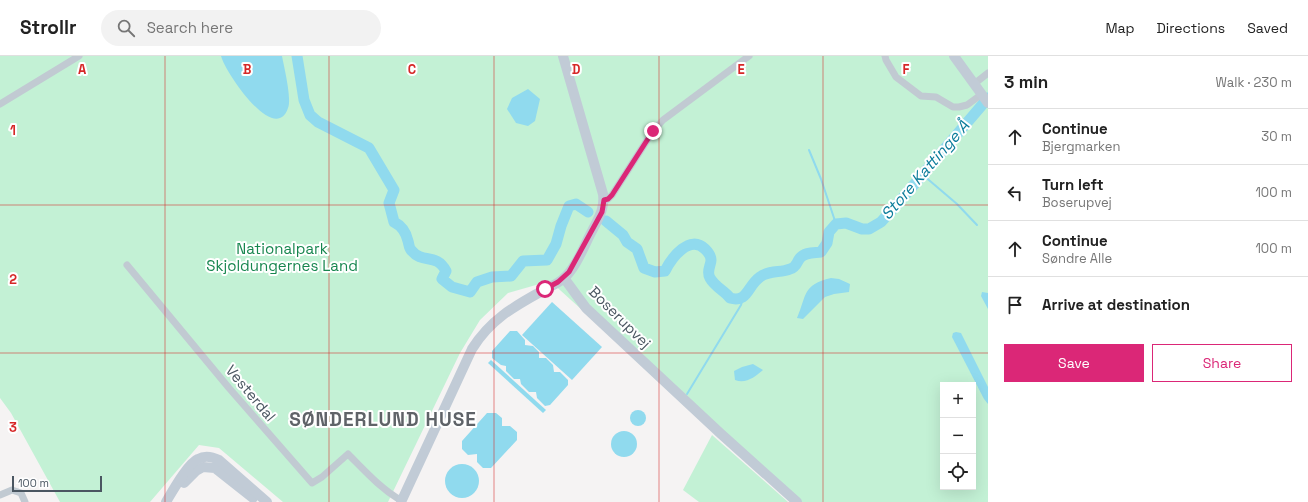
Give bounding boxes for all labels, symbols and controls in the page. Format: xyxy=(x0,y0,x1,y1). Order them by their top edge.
search box xyxy=(101,10,381,46)
text: Strollr xyxy=(20,15,77,40)
icon: search xyxy=(115,17,137,39)
text: Search here xyxy=(147,18,233,37)
text: Map xyxy=(1105,19,1135,37)
text: Directions xyxy=(1157,19,1225,37)
text: Saved xyxy=(1247,19,1288,37)
text: A xyxy=(78,61,87,78)
text: B xyxy=(243,61,252,78)
text: C xyxy=(408,61,416,78)
text: D xyxy=(572,61,581,78)
text: E xyxy=(737,61,745,78)
text: F xyxy=(903,61,910,78)
text: 3 min xyxy=(1004,71,1048,93)
text: Walk · 230 m xyxy=(1215,74,1292,91)
water label: Store Kattinge Å xyxy=(876,115,975,224)
text: Continue xyxy=(1042,119,1108,138)
text: 1 xyxy=(10,122,16,139)
route end xyxy=(644,122,662,140)
icon: ahead xyxy=(1004,126,1026,148)
text: 30 m xyxy=(1261,128,1292,145)
text: Bjergmarken xyxy=(1042,138,1120,155)
text: Turn left xyxy=(1042,175,1104,194)
icon: left xyxy=(1004,182,1026,204)
text: 100 m xyxy=(1255,184,1292,201)
text: Boserupvej xyxy=(1042,194,1112,211)
text: Continue xyxy=(1042,231,1108,250)
icon: ahead xyxy=(1004,238,1026,260)
park label: Nationalpark Skjoldungernes Land xyxy=(206,239,358,275)
text: 100 m xyxy=(1255,240,1292,257)
text: Søndre Alle xyxy=(1042,250,1112,267)
text: 2 xyxy=(9,271,17,288)
route start xyxy=(536,280,554,298)
street label: Boserupvej xyxy=(585,282,655,352)
icon: arrive xyxy=(1004,294,1026,316)
text: Arrive at destination xyxy=(1042,295,1190,314)
button: Save xyxy=(1004,344,1144,382)
button: Share xyxy=(1152,344,1292,382)
street label: Vesterdal xyxy=(222,361,280,425)
map controls xyxy=(940,382,976,490)
button: + xyxy=(940,382,976,418)
district label: SØNDERLUND HUSE xyxy=(289,407,477,432)
button: − xyxy=(940,418,976,454)
text: 3 xyxy=(9,419,17,436)
button: locate xyxy=(940,454,976,490)
scale bar xyxy=(12,474,102,493)
text: 100 m xyxy=(18,476,49,490)

